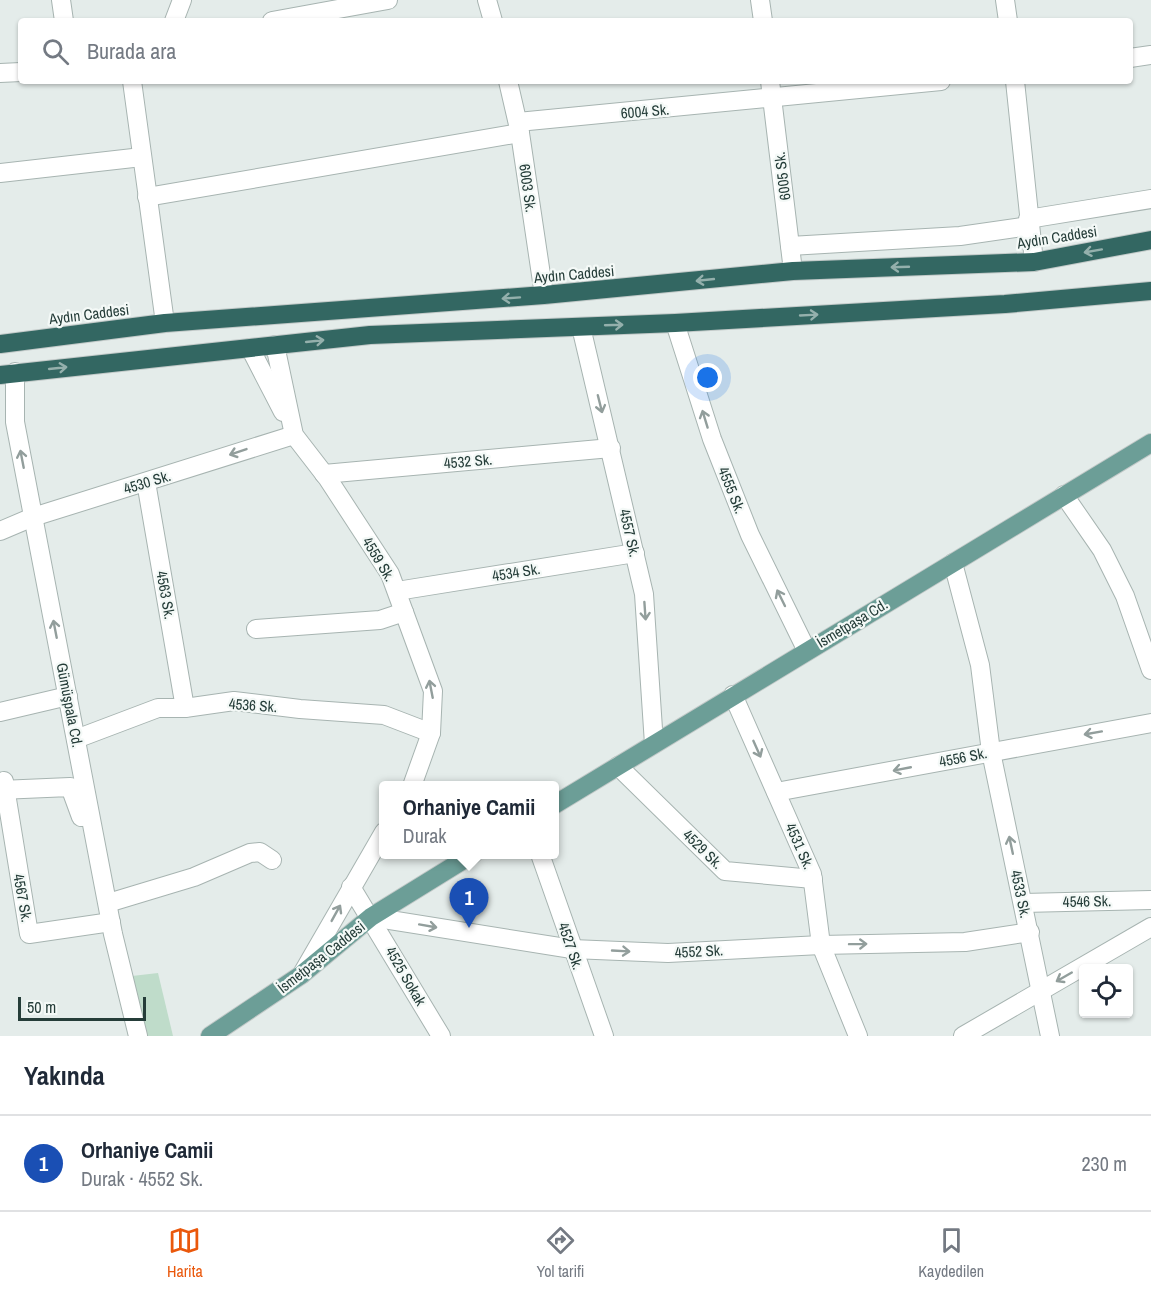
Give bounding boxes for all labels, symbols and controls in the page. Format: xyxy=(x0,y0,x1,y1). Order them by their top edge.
search box xyxy=(18,18,1133,84)
icon: search xyxy=(39,35,72,68)
text: Burada ara xyxy=(87,36,176,66)
street label: 6004 Sk. xyxy=(620,98,670,124)
street label: 6005 Sk. xyxy=(769,151,795,201)
street label: 6003 Sk. xyxy=(514,162,542,214)
street label: Aydın Caddesi xyxy=(1015,220,1098,254)
one-way arrow xyxy=(1084,246,1104,257)
street label: Aydın Caddesi xyxy=(532,260,615,288)
one-way arrow xyxy=(890,261,910,272)
one-way arrow xyxy=(696,275,715,286)
one-way arrow xyxy=(501,292,521,303)
street label: Aydın Caddesi xyxy=(47,299,130,329)
one-way arrow xyxy=(798,310,818,321)
one-way arrow xyxy=(604,320,624,331)
one-way arrow xyxy=(304,335,324,346)
one-way arrow xyxy=(48,362,67,373)
your location xyxy=(693,363,722,392)
one-way arrow xyxy=(594,394,606,413)
one-way arrow xyxy=(699,410,710,429)
one-way arrow xyxy=(229,447,248,458)
street label: 4532 Sk. xyxy=(443,448,493,474)
one-way arrow xyxy=(16,450,27,470)
street label: 4555 Sk. xyxy=(713,464,751,516)
street label: 4530 Sk. xyxy=(121,465,173,499)
street label: 4557 Sk. xyxy=(614,507,646,559)
street label: 4559 Sk. xyxy=(357,533,401,585)
street label: 4534 Sk. xyxy=(490,558,542,586)
street label: 4563 Sk. xyxy=(151,569,181,621)
one-way arrow xyxy=(775,590,786,608)
street label: İsmetpaşa Cd. xyxy=(813,594,891,652)
one-way arrow xyxy=(640,600,651,620)
one-way arrow xyxy=(49,620,60,639)
street label: Gümüşpala Cd. xyxy=(52,661,88,749)
one-way arrow xyxy=(425,680,436,699)
street label: 4536 Sk. xyxy=(228,693,278,717)
one-way arrow xyxy=(1084,728,1104,739)
one-way arrow xyxy=(752,740,763,758)
street label: 4556 Sk. xyxy=(937,742,989,772)
one-way arrow xyxy=(892,764,912,775)
popup xyxy=(379,781,559,859)
text: Orhaniye Camii xyxy=(403,792,535,822)
street label: 4531 Sk. xyxy=(781,820,819,872)
text: Durak xyxy=(403,822,447,849)
street label: 4529 Sk. xyxy=(678,825,728,873)
one-way arrow xyxy=(1005,836,1016,856)
street label: 4533 Sk. xyxy=(1006,868,1036,920)
street label: 4567 Sk. xyxy=(8,872,38,924)
pin: 1 xyxy=(450,878,488,928)
street label: 4546 Sk. xyxy=(1063,890,1111,912)
one-way arrow xyxy=(330,905,342,922)
street label: İsmetpaşa Caddesi xyxy=(273,916,369,998)
street label: 4527 Sk. xyxy=(553,920,589,972)
one-way arrow xyxy=(418,921,438,932)
one-way arrow xyxy=(848,938,868,950)
street label: 4552 Sk. xyxy=(674,939,724,963)
street label: 4525 Sokak xyxy=(381,943,432,1010)
one-way arrow xyxy=(611,945,631,956)
map controls xyxy=(1079,964,1133,1018)
button: locate xyxy=(1079,964,1133,1018)
one-way arrow xyxy=(1056,972,1073,984)
scale bar xyxy=(18,994,146,1022)
text: 50 m xyxy=(27,996,56,1018)
text: Yakında xyxy=(24,1058,105,1093)
text: Orhaniye Camii xyxy=(81,1135,213,1165)
text: 1 xyxy=(39,1150,48,1177)
text: 230 m xyxy=(1081,1150,1127,1177)
text: Durak · 4552 Sk. xyxy=(81,1165,203,1192)
tab: Harita xyxy=(167,1224,203,1282)
tab: Yol tarifi xyxy=(537,1224,584,1282)
tab: Kaydedilen xyxy=(918,1224,984,1282)

